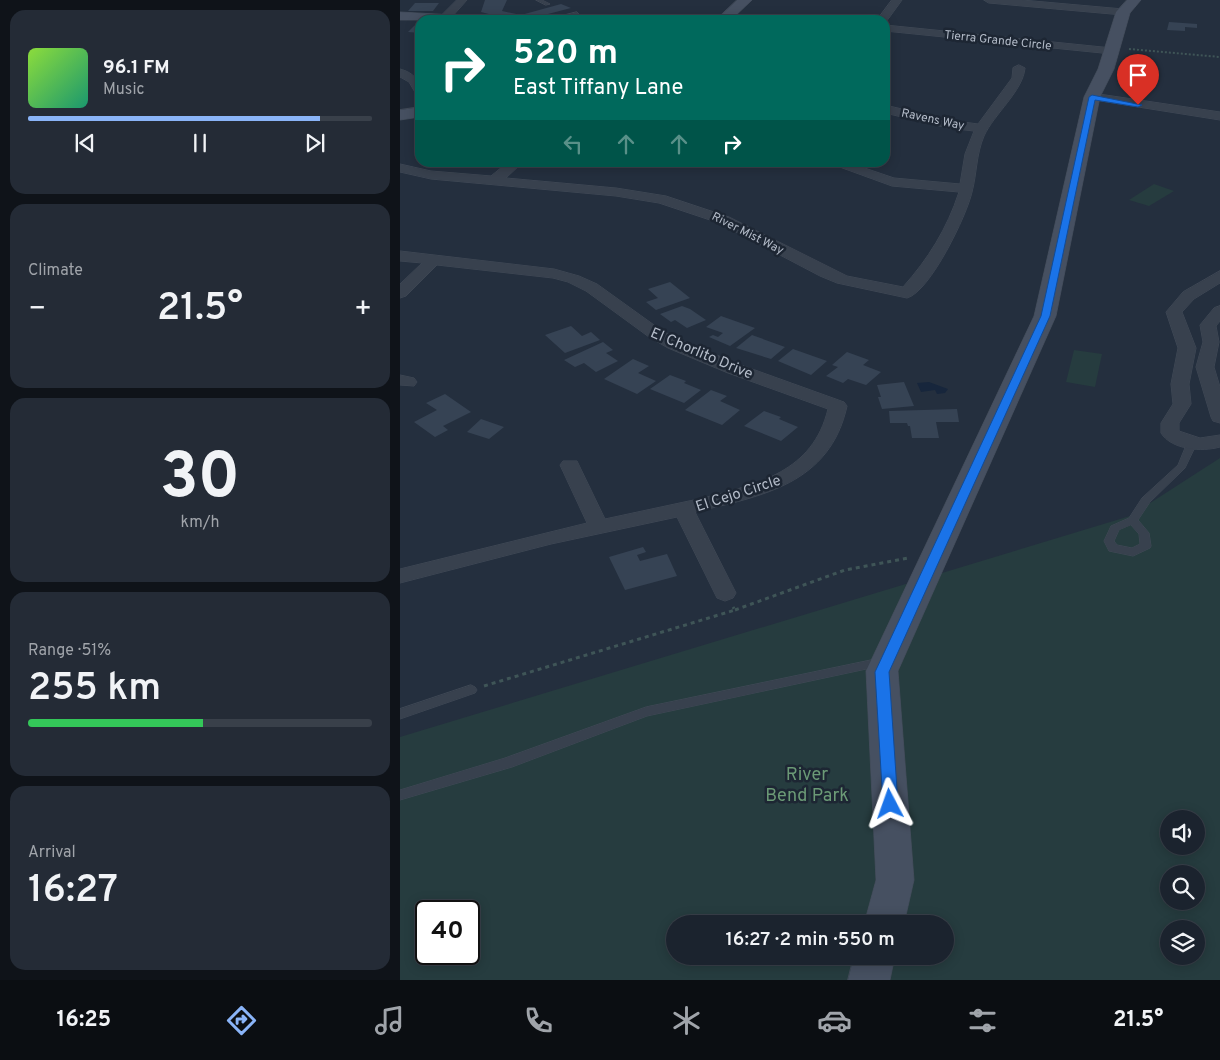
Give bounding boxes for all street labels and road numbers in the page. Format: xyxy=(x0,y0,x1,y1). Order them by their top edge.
street label: Tierra Grande Circle xyxy=(944,27,1052,55)
street label: Ravens Way xyxy=(900,105,966,134)
street label: River Mist Way xyxy=(709,209,786,259)
street label: El Chorlito Drive xyxy=(647,324,756,385)
street label: El Cejo Circle xyxy=(693,472,783,517)

